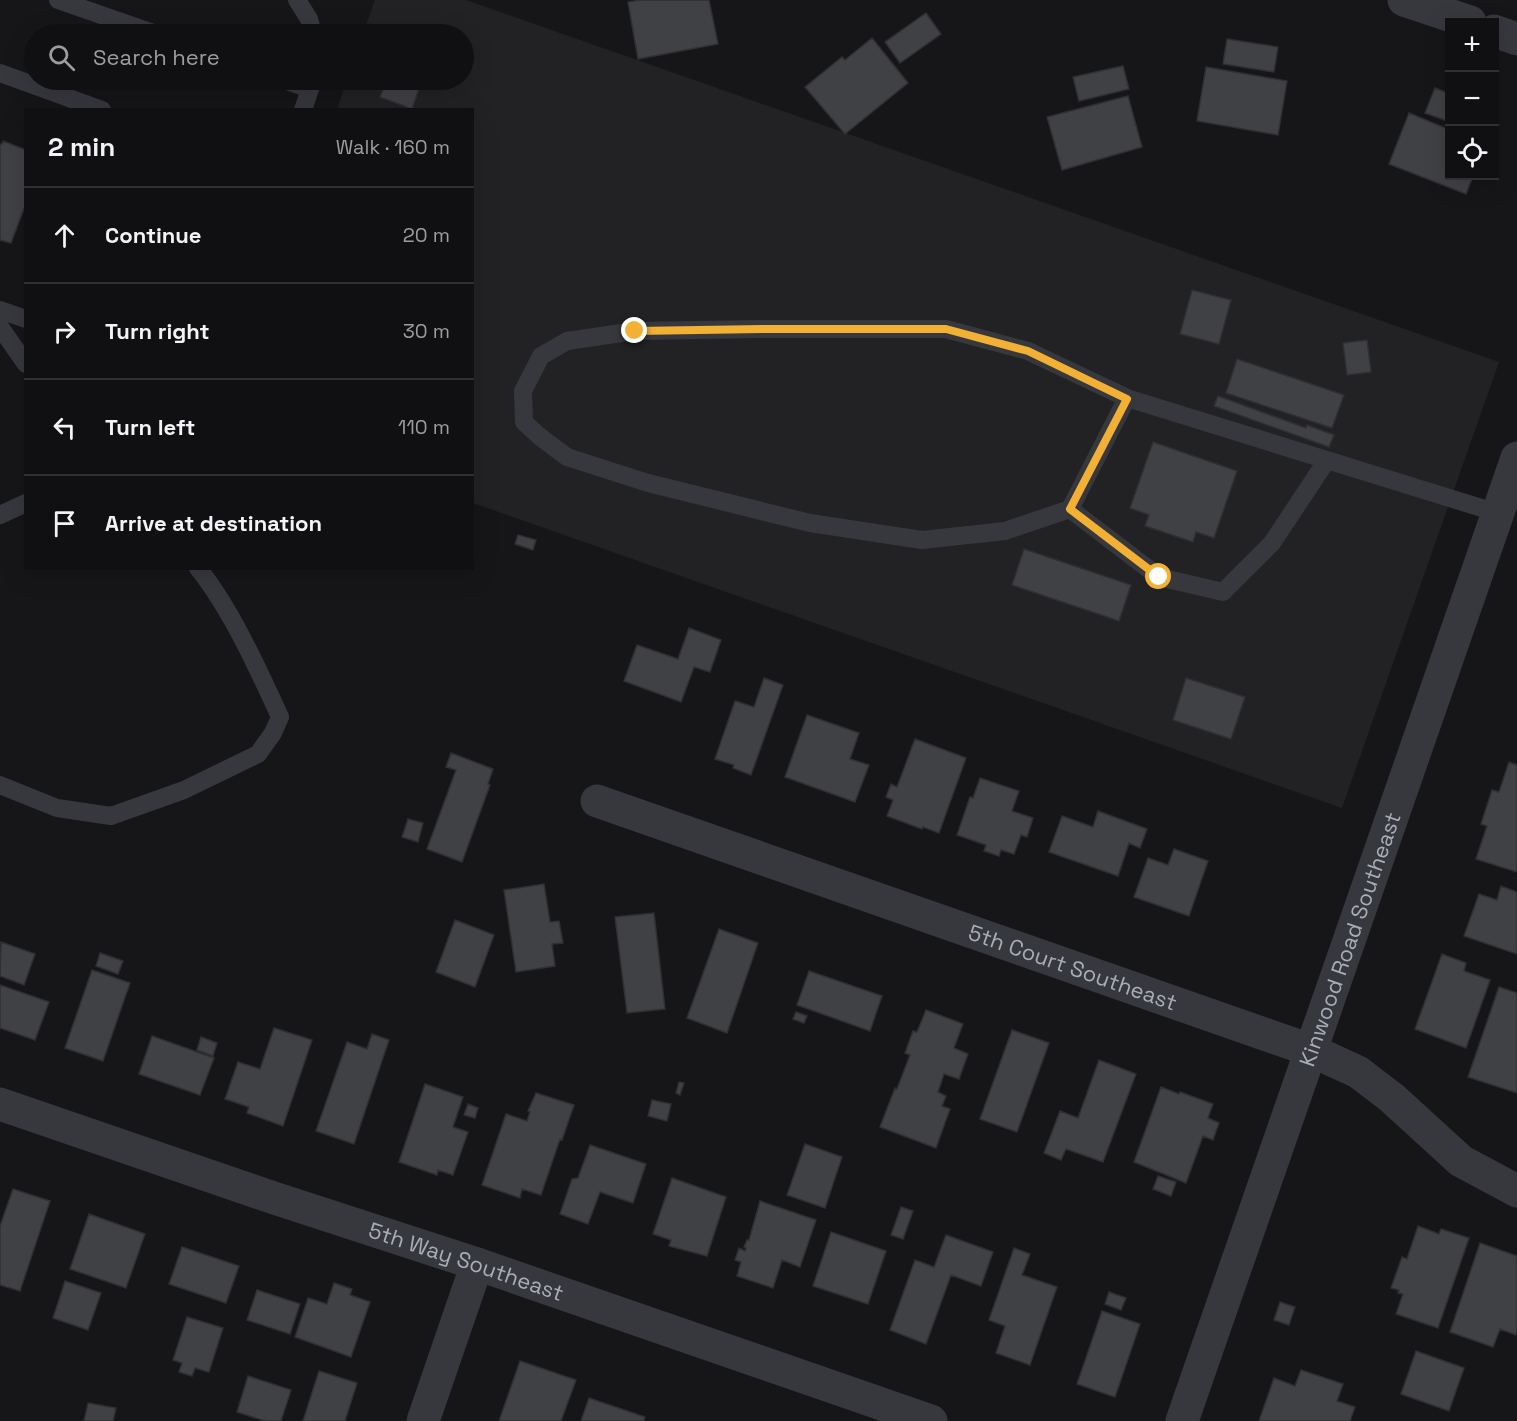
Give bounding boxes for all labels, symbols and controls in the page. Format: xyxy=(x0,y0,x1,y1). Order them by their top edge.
map controls xyxy=(1445,18,1499,180)
button: + xyxy=(1445,18,1499,72)
search box xyxy=(24,24,474,90)
icon: search xyxy=(45,41,78,74)
text: Search here xyxy=(93,43,220,71)
button: − xyxy=(1445,72,1499,126)
button: locate xyxy=(1445,126,1499,180)
text: 2 min xyxy=(48,130,115,164)
text: Walk · 160 m xyxy=(336,134,450,160)
icon: ahead xyxy=(48,219,81,252)
text: Continue xyxy=(105,221,201,249)
text: 20 m xyxy=(403,222,450,248)
icon: right xyxy=(48,315,81,348)
text: Turn right xyxy=(105,317,210,345)
route end xyxy=(621,317,647,343)
text: 30 m xyxy=(403,318,450,344)
icon: left xyxy=(48,411,81,444)
text: Turn left xyxy=(105,413,195,441)
text: 110 m xyxy=(398,414,450,440)
icon: arrive xyxy=(48,507,81,540)
text: Arrive at destination xyxy=(105,509,322,537)
route start xyxy=(1145,563,1171,589)
street label: Kinwood Road Southeast xyxy=(1292,808,1407,1070)
street label: 5th Court Southeast xyxy=(965,918,1181,1016)
street label: 5th Way Southeast xyxy=(365,1216,567,1307)

